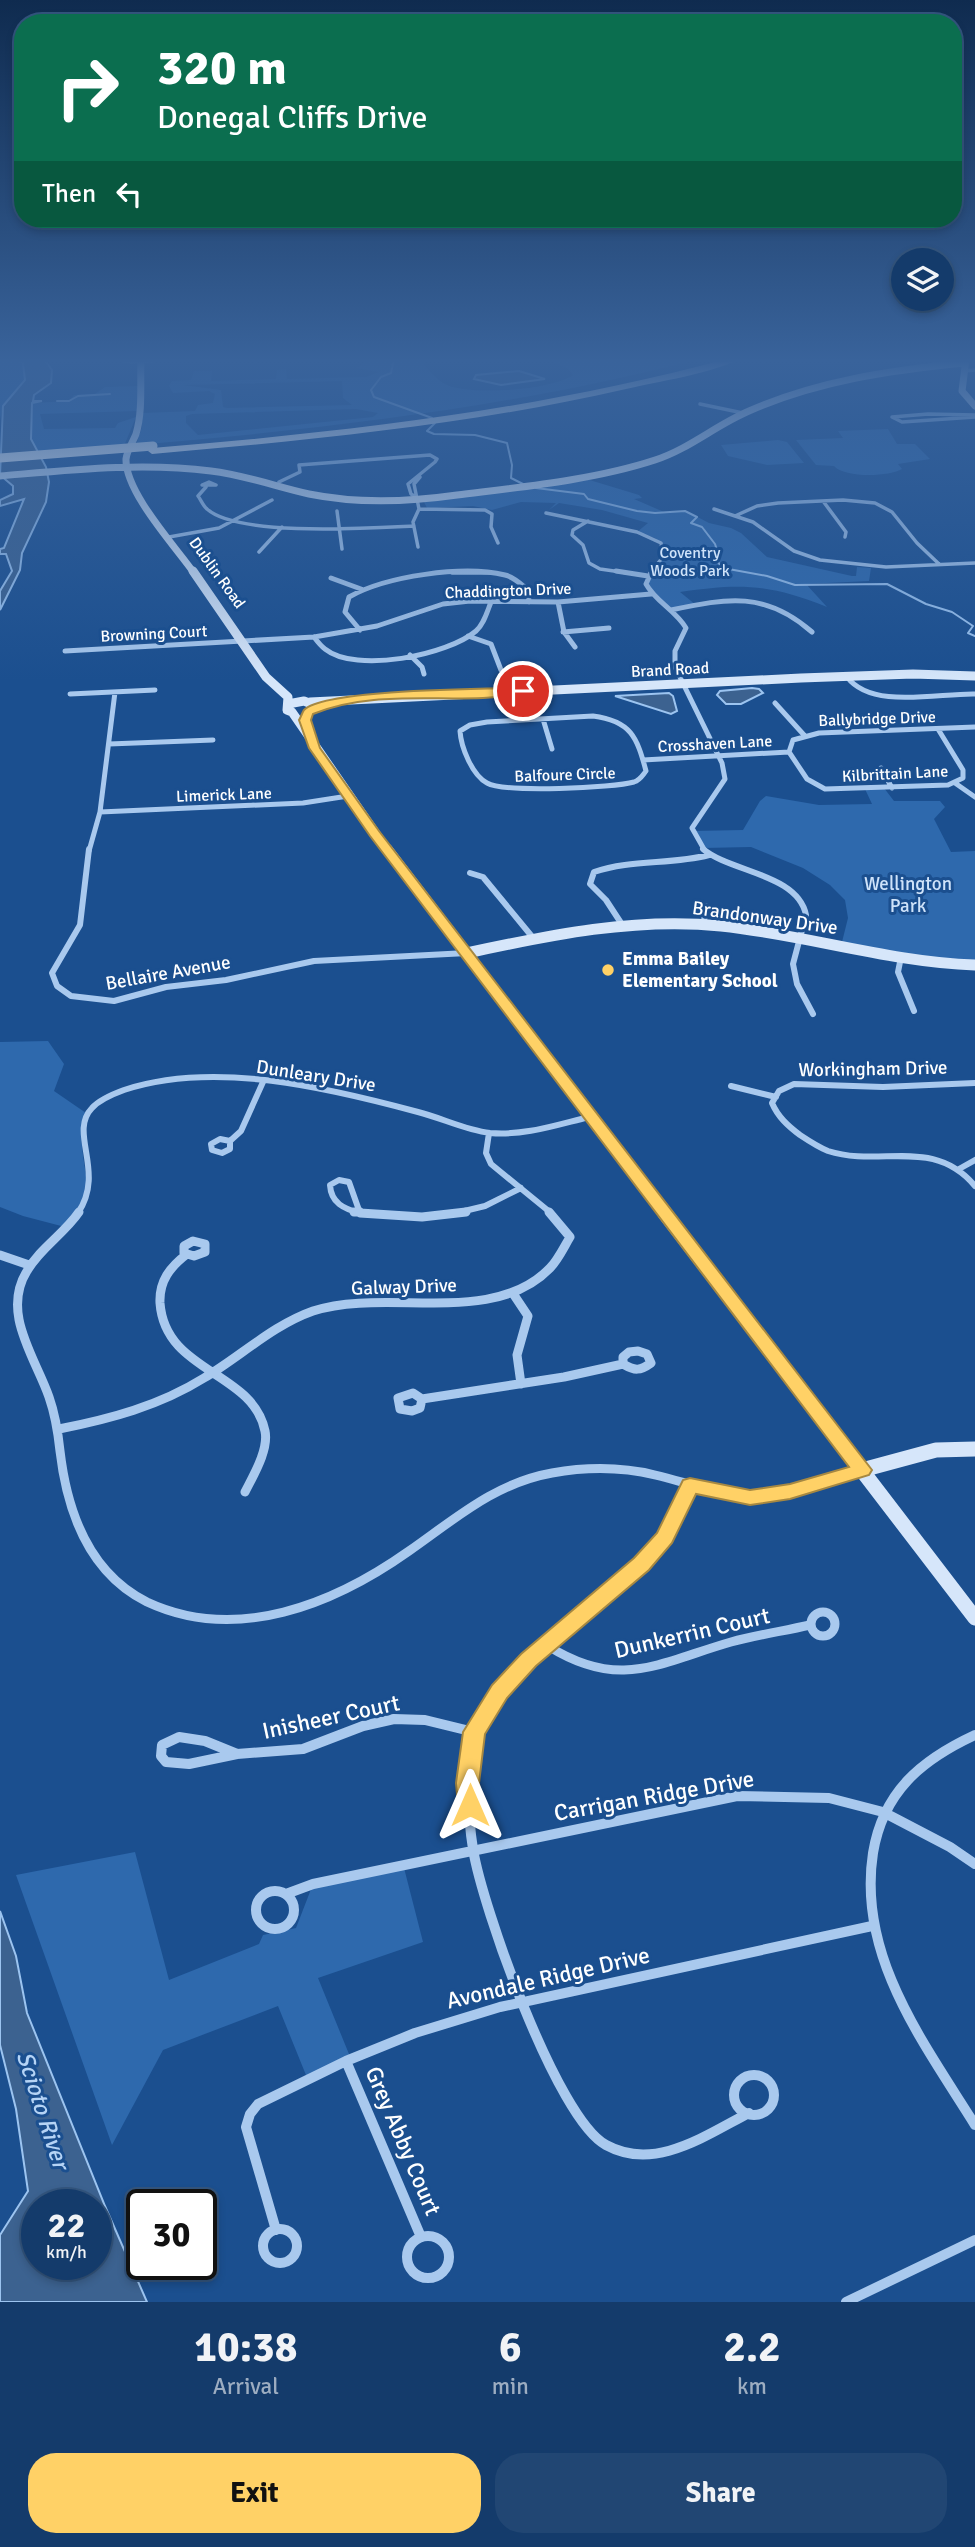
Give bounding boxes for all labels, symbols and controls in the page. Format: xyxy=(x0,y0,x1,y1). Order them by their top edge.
text: 320 m xyxy=(157,38,287,98)
icon: right xyxy=(42,42,133,133)
text: Donegal Cliffs Drive xyxy=(157,98,428,137)
icon: left xyxy=(110,175,148,213)
text: Then xyxy=(42,178,96,210)
map controls xyxy=(891,248,954,311)
button: layers xyxy=(891,248,954,311)
street label: Dublin Road xyxy=(185,534,249,612)
park label: Coventry Woods Park xyxy=(650,543,730,581)
street label: Chaddington Drive xyxy=(444,579,572,603)
street label: Browning Court xyxy=(100,621,208,647)
street label: Brand Road xyxy=(630,658,710,682)
pin xyxy=(493,661,553,721)
icon: arrive xyxy=(504,672,542,710)
street label: Ballybridge Drive xyxy=(818,707,936,731)
street label: Crosshaven Lane xyxy=(657,731,773,757)
street label: Kilbrittain Lane xyxy=(841,761,949,787)
street label: Balfoure Circle xyxy=(514,763,616,787)
street label: Limerick Lane xyxy=(176,783,272,807)
park label: Wellington Park xyxy=(864,872,952,918)
street label: Brandonway Drive xyxy=(691,896,839,940)
place label: Emma Bailey Elementary School xyxy=(622,947,778,993)
street label: Bellaire Avenue xyxy=(104,950,232,996)
marker: Emma Bailey Elementary School xyxy=(600,962,616,978)
street label: Dunleary Drive xyxy=(255,1055,377,1097)
street label: Workingham Drive xyxy=(798,1056,948,1082)
street label: Galway Drive xyxy=(351,1273,457,1301)
street label: Dunkerrin Court xyxy=(611,1601,773,1665)
street label: Inisheer Court xyxy=(260,1688,402,1746)
street label: Carrigan Ridge Drive xyxy=(552,1764,756,1828)
position arrow xyxy=(433,1768,507,1842)
street label: Avondale Ridge Drive xyxy=(444,1941,652,2015)
water label: Scioto River xyxy=(10,2047,77,2176)
street label: Grey Abby Court xyxy=(359,2062,447,2220)
speed limit sign: 30 xyxy=(126,2189,217,2280)
text: 22 xyxy=(48,2204,85,2247)
text: km/h xyxy=(46,2241,87,2263)
text: 10:38 xyxy=(194,2322,297,2373)
text: 6 xyxy=(499,2322,522,2373)
text: 2.2 xyxy=(723,2322,781,2373)
text: Arrival xyxy=(213,2372,279,2401)
text: min xyxy=(492,2372,529,2401)
text: km xyxy=(737,2372,767,2401)
button: Exit xyxy=(28,2453,481,2533)
button: Share xyxy=(495,2453,947,2533)

